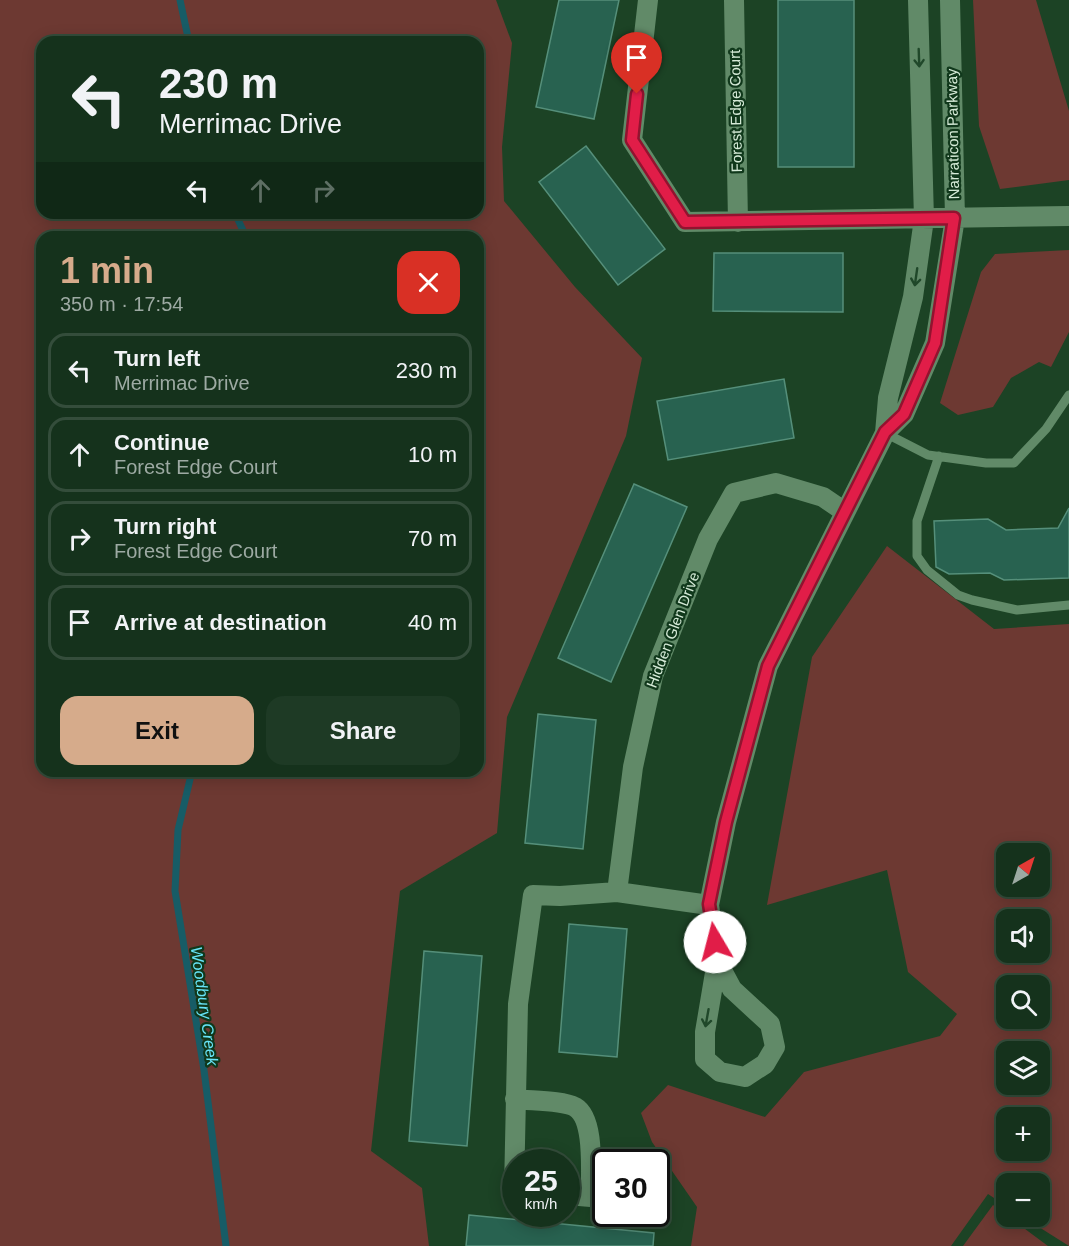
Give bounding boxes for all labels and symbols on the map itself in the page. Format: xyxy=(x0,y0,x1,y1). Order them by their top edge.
pin xyxy=(611,32,662,94)
one-way arrow xyxy=(914,48,925,68)
street label: Forest Edge Court xyxy=(726,49,745,172)
street label: Narraticon Parkway xyxy=(943,68,962,200)
one-way arrow xyxy=(910,266,921,286)
street label: Hidden Glen Drive xyxy=(643,570,702,690)
north arrow xyxy=(996,843,1050,897)
position arrow xyxy=(683,910,747,974)
water label: Woodbury Creek xyxy=(188,945,221,1068)
one-way arrow xyxy=(702,1008,713,1028)
speed limit sign: 30 xyxy=(592,1149,670,1227)

